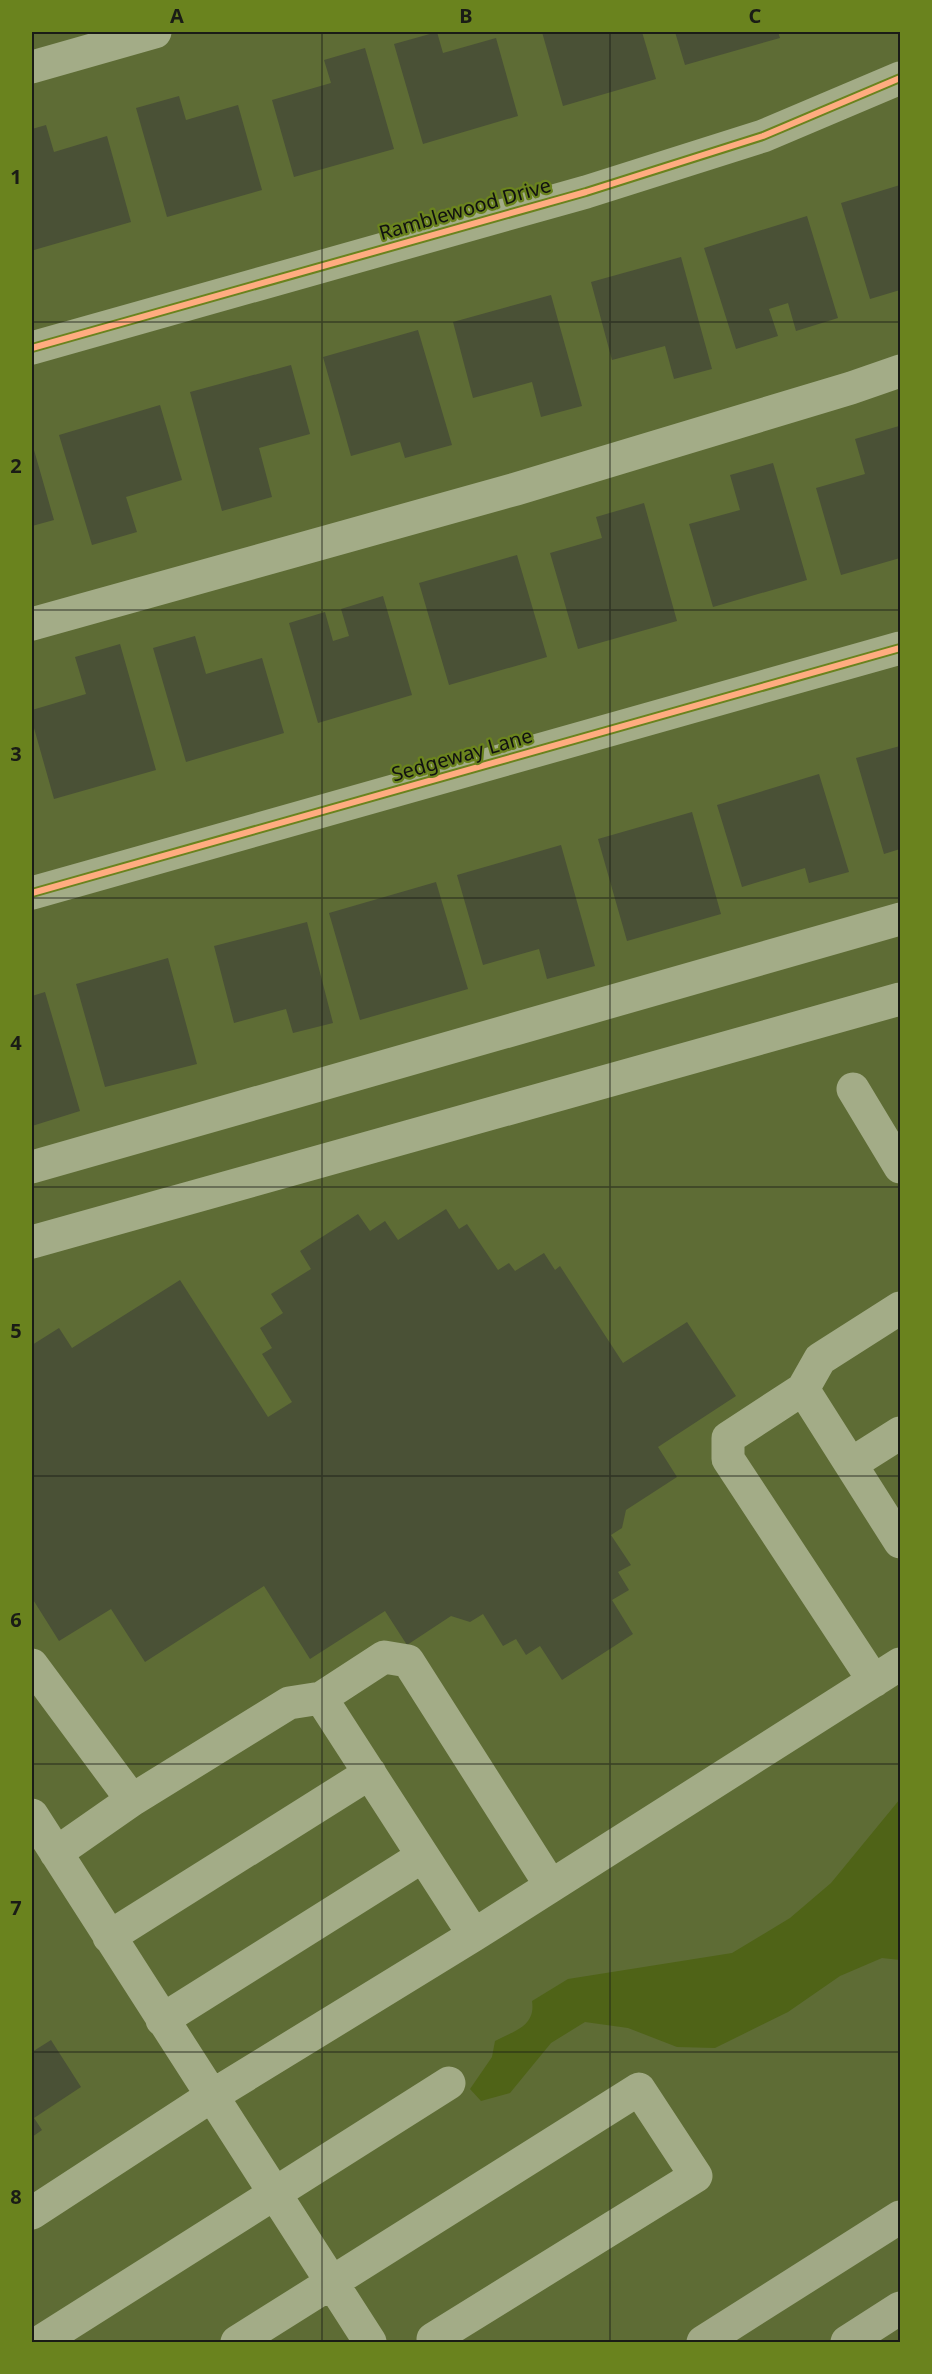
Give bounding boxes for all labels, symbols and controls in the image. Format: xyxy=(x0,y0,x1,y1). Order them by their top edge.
text: A xyxy=(170,2,184,29)
text: B xyxy=(459,2,473,29)
text: C xyxy=(749,2,762,29)
text: 1 xyxy=(10,163,22,190)
street label: Ramblewood Drive xyxy=(376,171,554,246)
text: 2 xyxy=(10,452,22,479)
street label: Sedgeway Lane xyxy=(388,722,535,788)
text: 3 xyxy=(10,740,22,767)
text: 4 xyxy=(10,1029,22,1056)
text: 5 xyxy=(10,1317,22,1344)
text: 6 xyxy=(10,1606,22,1633)
text: 7 xyxy=(10,1894,22,1921)
text: 8 xyxy=(10,2183,22,2210)

